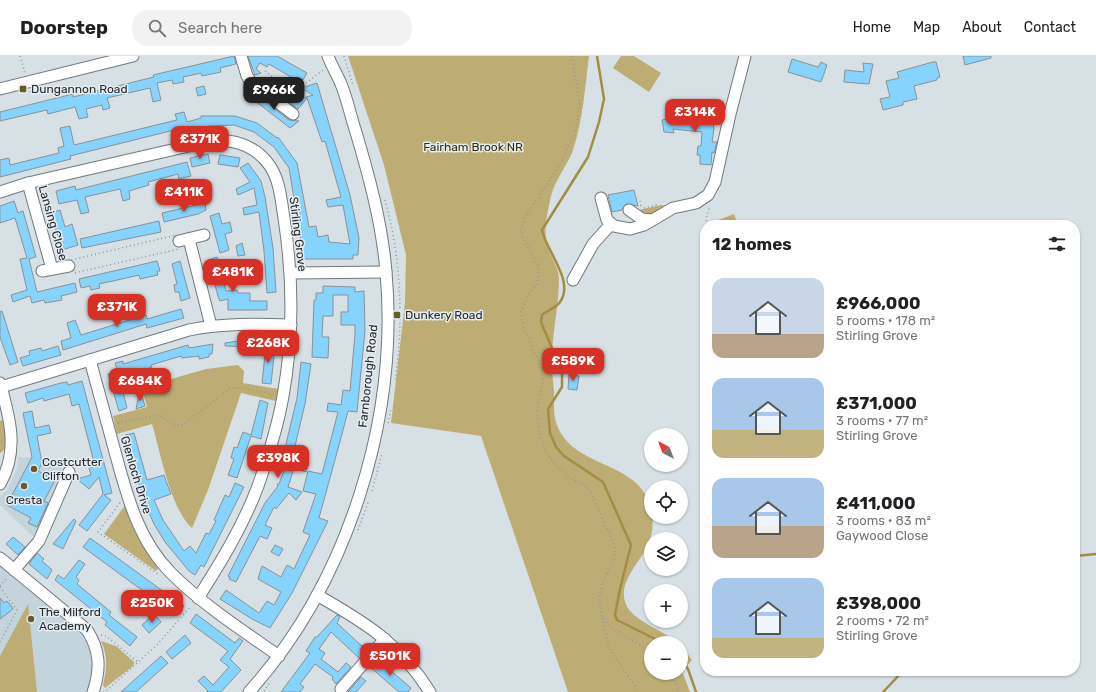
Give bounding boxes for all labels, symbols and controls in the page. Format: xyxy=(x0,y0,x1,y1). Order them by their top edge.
search box xyxy=(132,10,412,46)
text: Doorstep xyxy=(20,16,108,39)
icon: search xyxy=(146,17,168,39)
text: Search here xyxy=(178,19,262,37)
text: Home xyxy=(853,19,891,36)
text: Map xyxy=(913,19,940,36)
text: About xyxy=(962,19,1002,36)
text: Contact xyxy=(1024,19,1076,36)
pin: £966K xyxy=(246,77,302,111)
place label: Dungannon Road xyxy=(31,82,128,96)
text: £966K xyxy=(252,82,296,97)
marker: Dungannon Road xyxy=(18,84,28,94)
pin: £314K xyxy=(667,99,723,133)
text: £314K xyxy=(674,104,716,119)
pin: £371K xyxy=(172,126,228,160)
text: £371K xyxy=(180,131,220,146)
park label: Fairham Brook NR xyxy=(423,140,523,154)
pin: £411K xyxy=(156,179,212,213)
street label: Lansing Close xyxy=(36,184,71,263)
text: £411K xyxy=(164,184,204,199)
street label: Stirling Grove xyxy=(286,196,310,272)
icon: filters xyxy=(1046,233,1068,255)
text: 12 homes xyxy=(712,234,792,254)
pin: £481K xyxy=(205,259,261,293)
text: £481K xyxy=(212,264,254,279)
text: £966,000 xyxy=(836,293,921,313)
pin: £371K xyxy=(89,294,145,328)
icon: home xyxy=(744,294,792,342)
text: £371K xyxy=(97,299,137,314)
place label: Dunkery Road xyxy=(405,308,483,322)
marker: Dunkery Road xyxy=(392,310,402,320)
text: 5 rooms · 178 m² xyxy=(836,313,935,328)
street label: Farnborough Road xyxy=(356,324,380,428)
text: Stirling Grove xyxy=(836,328,918,343)
pin: £268K xyxy=(240,330,296,364)
text: £268K xyxy=(246,335,290,350)
pin: £589K xyxy=(545,348,601,382)
text: £589K xyxy=(551,353,595,368)
pin: £684K xyxy=(112,368,168,402)
text: £684K xyxy=(118,373,162,388)
text: £371,000 xyxy=(836,393,917,413)
icon: home xyxy=(744,394,792,442)
text: 3 rooms · 77 m² xyxy=(836,413,928,428)
north arrow xyxy=(644,428,688,472)
map controls xyxy=(644,428,688,680)
text: Stirling Grove xyxy=(836,428,918,443)
street label: Glenloch Drive xyxy=(118,434,155,516)
pin: £398K xyxy=(250,445,306,479)
text: £398K xyxy=(256,450,300,465)
place label: Costcutter Clifton xyxy=(42,455,103,483)
marker: Costcutter Clifton xyxy=(29,464,39,474)
button: locate xyxy=(644,480,688,524)
marker: Cresta xyxy=(19,481,29,491)
place label: Cresta xyxy=(6,493,42,507)
text: £411,000 xyxy=(836,493,916,513)
icon: home xyxy=(744,494,792,542)
text: 3 rooms · 83 m² xyxy=(836,513,931,528)
text: Gaywood Close xyxy=(836,528,928,543)
button: layers xyxy=(644,532,688,576)
button: + xyxy=(644,584,688,628)
pin: £250K xyxy=(124,590,180,624)
text: £398,000 xyxy=(836,593,921,613)
icon: home xyxy=(744,594,792,642)
text: £250K xyxy=(130,595,174,610)
place label: The Milford Academy xyxy=(39,605,101,633)
text: 2 rooms · 72 m² xyxy=(836,613,929,628)
marker: The Milford Academy xyxy=(26,614,36,624)
text: Stirling Grove xyxy=(836,628,918,643)
button: − xyxy=(644,636,688,680)
pin: £501K xyxy=(362,643,418,677)
text: £501K xyxy=(369,648,411,663)

